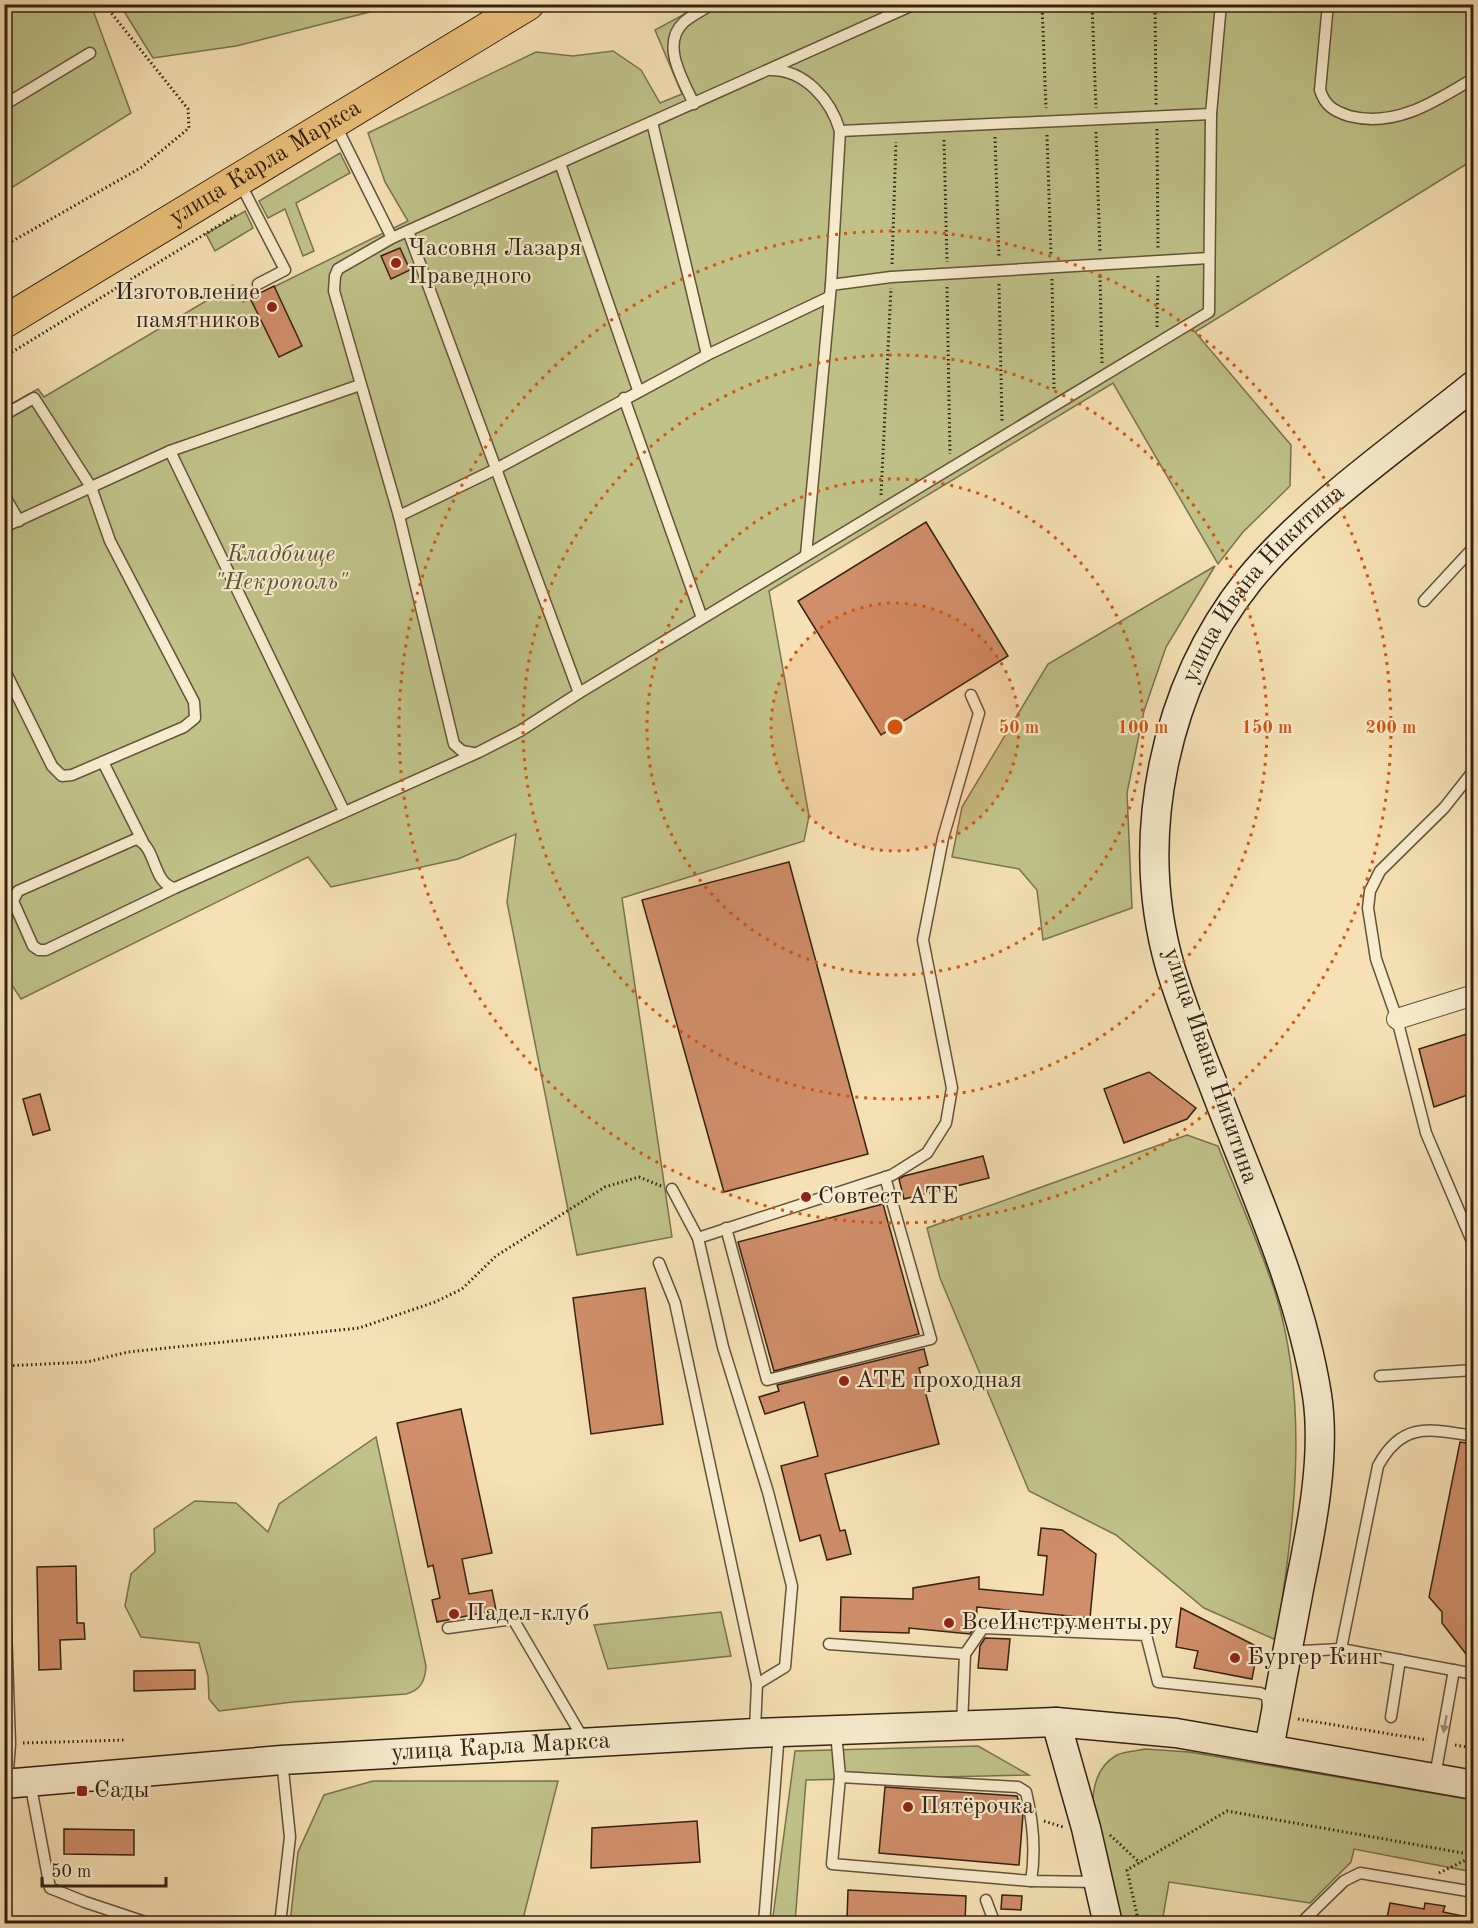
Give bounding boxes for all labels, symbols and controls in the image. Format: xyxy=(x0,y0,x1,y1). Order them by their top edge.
street label: улица Карла Маркса xyxy=(166,96,366,230)
place label: Часовня Лазаря Праведного xyxy=(408,237,581,289)
marker: Часовня Лазаря Праведного xyxy=(389,256,403,270)
place label: Изготовление памятников xyxy=(115,281,260,333)
marker: Изготовление памятников xyxy=(265,300,279,314)
street label: улица Ивана Никитина xyxy=(1178,481,1349,687)
park label: Кладбище "Некрополь" xyxy=(214,543,349,595)
centre of rings xyxy=(885,717,905,737)
text: 50 m xyxy=(999,719,1039,737)
text: 100 m xyxy=(1118,719,1168,737)
text: 150 m xyxy=(1242,719,1292,737)
text: 200 m xyxy=(1366,719,1416,737)
street label: улица Ивана Никитина xyxy=(1158,945,1262,1187)
place label: Совтест АТЕ xyxy=(818,1185,958,1209)
marker: Совтест АТЕ xyxy=(799,1190,813,1204)
place label: АТЕ проходная xyxy=(856,1369,1022,1393)
marker: АТЕ проходная xyxy=(837,1374,851,1388)
place label: Падел-клуб xyxy=(466,1602,589,1626)
marker: Падел-клуб xyxy=(447,1607,461,1621)
place label: ВсеИнструменты.ру xyxy=(961,1611,1174,1635)
marker: ВсеИнструменты.ру xyxy=(942,1616,956,1630)
place label: Бургер Кинг xyxy=(1247,1646,1383,1670)
marker: Бургер Кинг xyxy=(1228,1651,1242,1665)
one-way arrow xyxy=(1440,1715,1449,1734)
street label: улица Карла Маркса xyxy=(390,1729,611,1766)
place label: Сады xyxy=(94,1779,150,1803)
marker: Сады xyxy=(75,1784,89,1798)
place label: Пятёрочка xyxy=(920,1795,1034,1819)
marker: Пятёрочка xyxy=(901,1800,915,1814)
scale bar xyxy=(42,1850,166,1888)
text: 50 m xyxy=(51,1863,91,1881)

